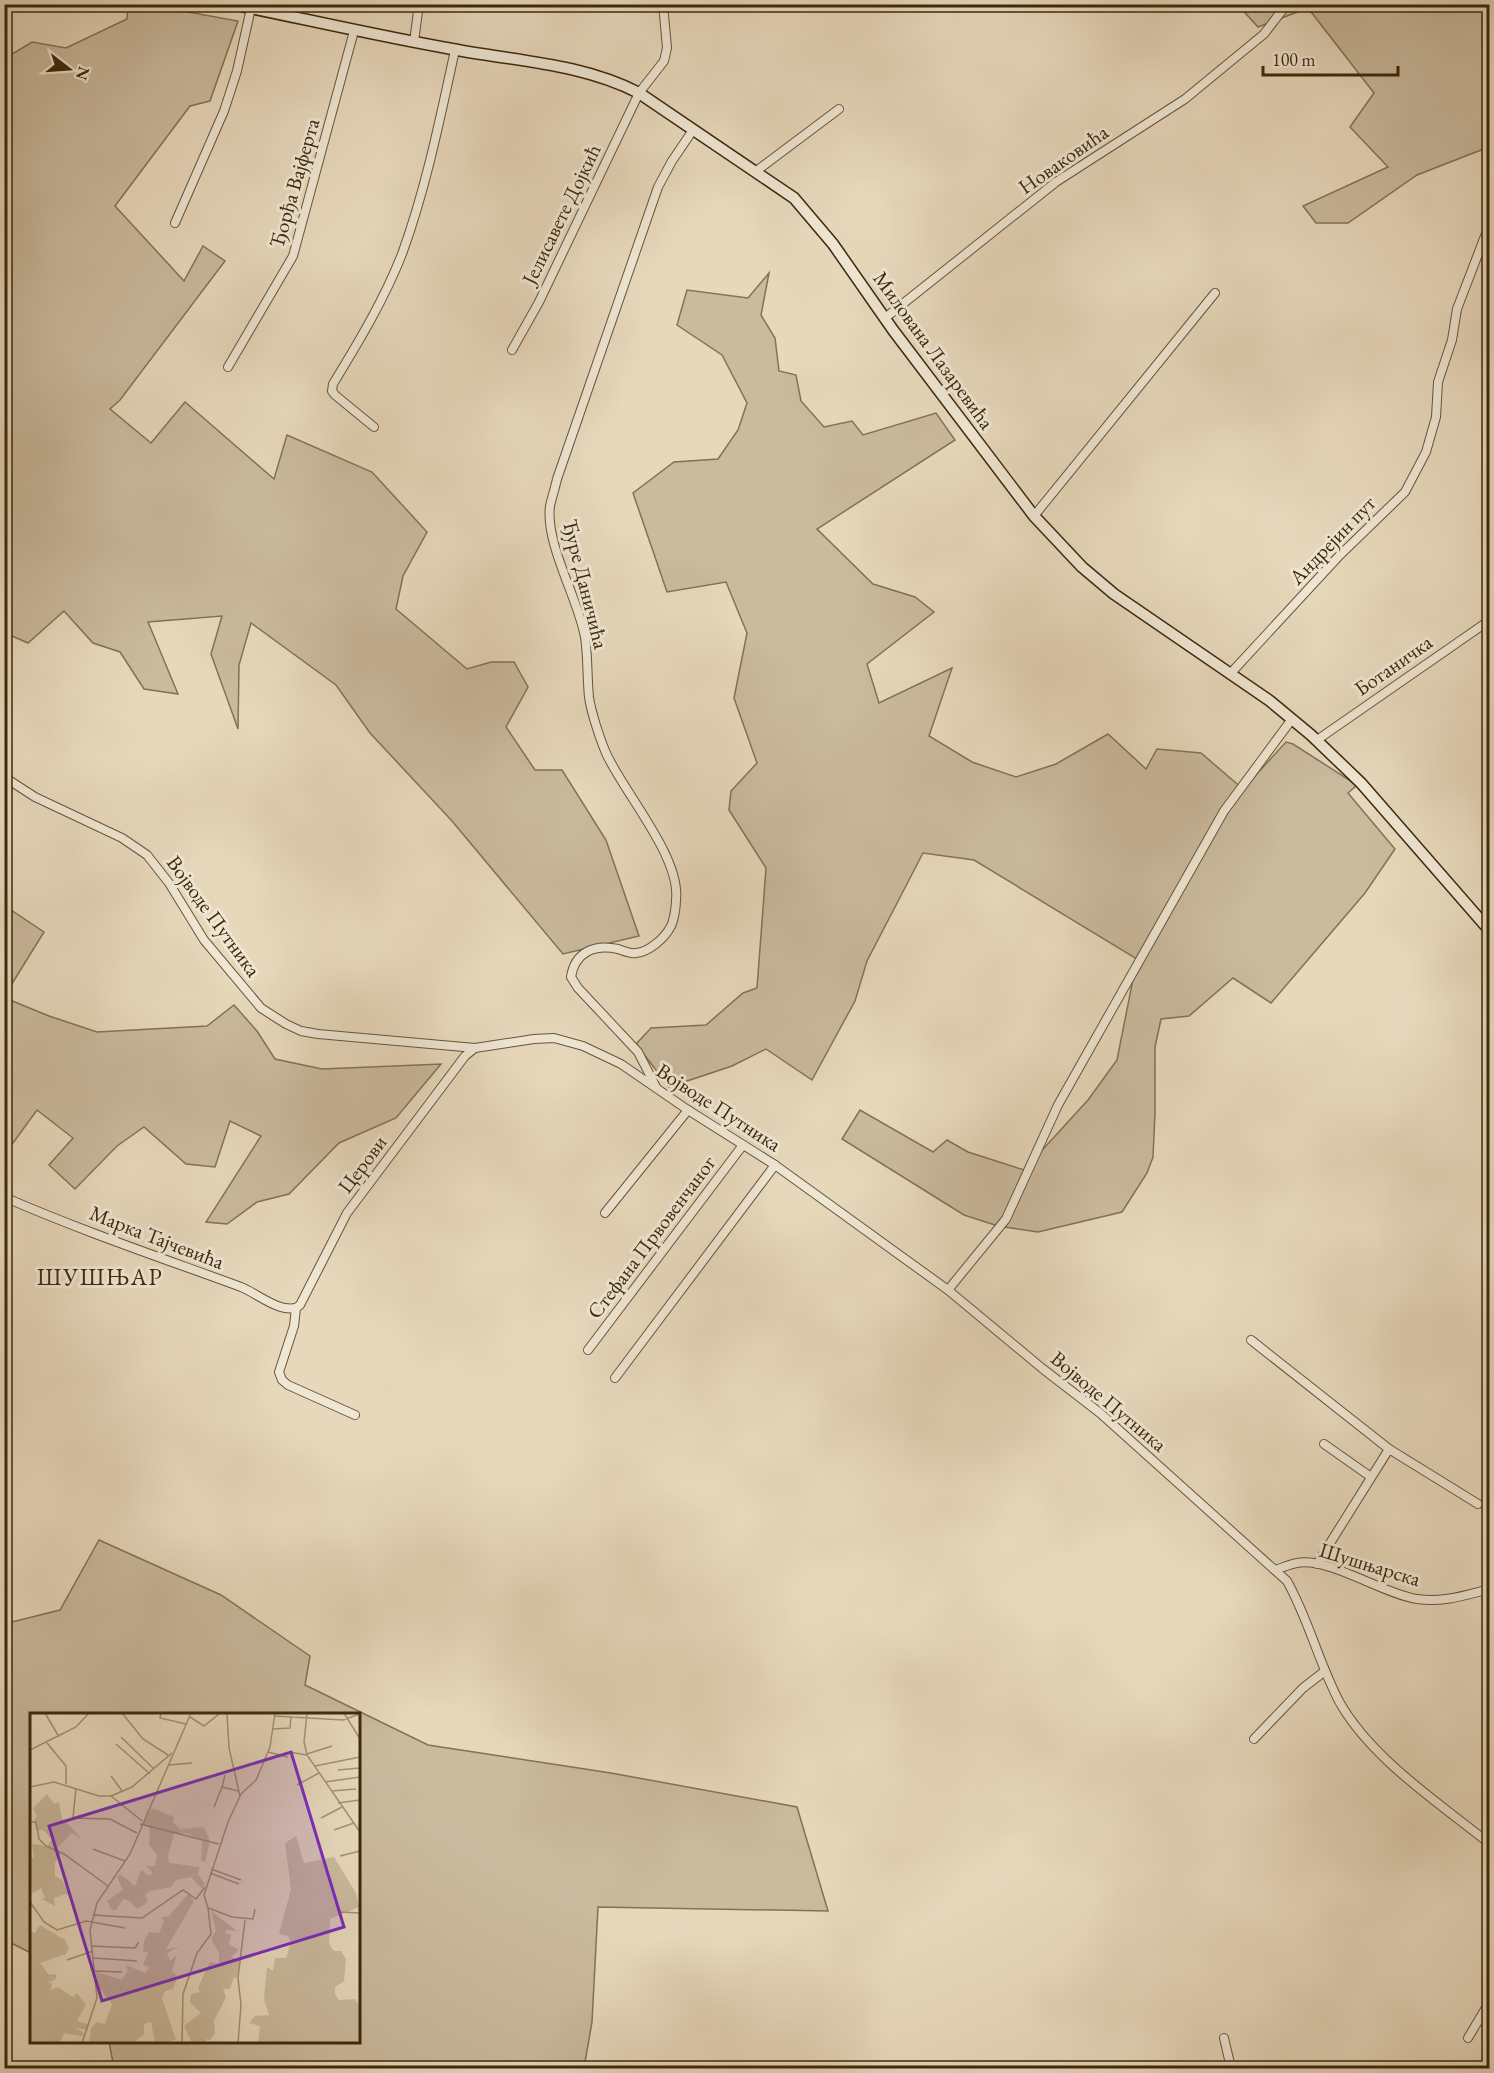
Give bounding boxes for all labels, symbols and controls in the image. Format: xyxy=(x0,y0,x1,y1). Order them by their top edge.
north arrow xyxy=(39,39,99,99)
scale bar xyxy=(1263,39,1398,77)
text: 100 m xyxy=(1272,48,1316,71)
text: N xyxy=(71,64,95,83)
street label: Ђорђа Вајферта xyxy=(263,115,325,251)
street label: Новаковића xyxy=(1013,118,1114,200)
street label: Јелисавете Дојкић xyxy=(514,139,607,291)
street label: Милована Лазаревића xyxy=(867,266,1001,435)
street label: Андрејин пут xyxy=(1282,490,1381,591)
street label: Ђуре Даничића xyxy=(557,516,615,652)
street label: Ботаничка xyxy=(1349,628,1438,702)
street label: Војводе Путника xyxy=(161,850,267,982)
street label: Војводе Путника xyxy=(651,1057,787,1158)
street label: Церови xyxy=(331,1130,393,1198)
street label: Стефана Првовенчаног xyxy=(581,1150,722,1324)
street label: Марка Тајчевића xyxy=(86,1199,229,1275)
district label: ШУШЊАР xyxy=(37,1261,163,1292)
street label: Војводе Путника xyxy=(1045,1345,1173,1458)
street label: Шушњарска xyxy=(1316,1536,1424,1592)
inset map xyxy=(30,1713,360,2043)

